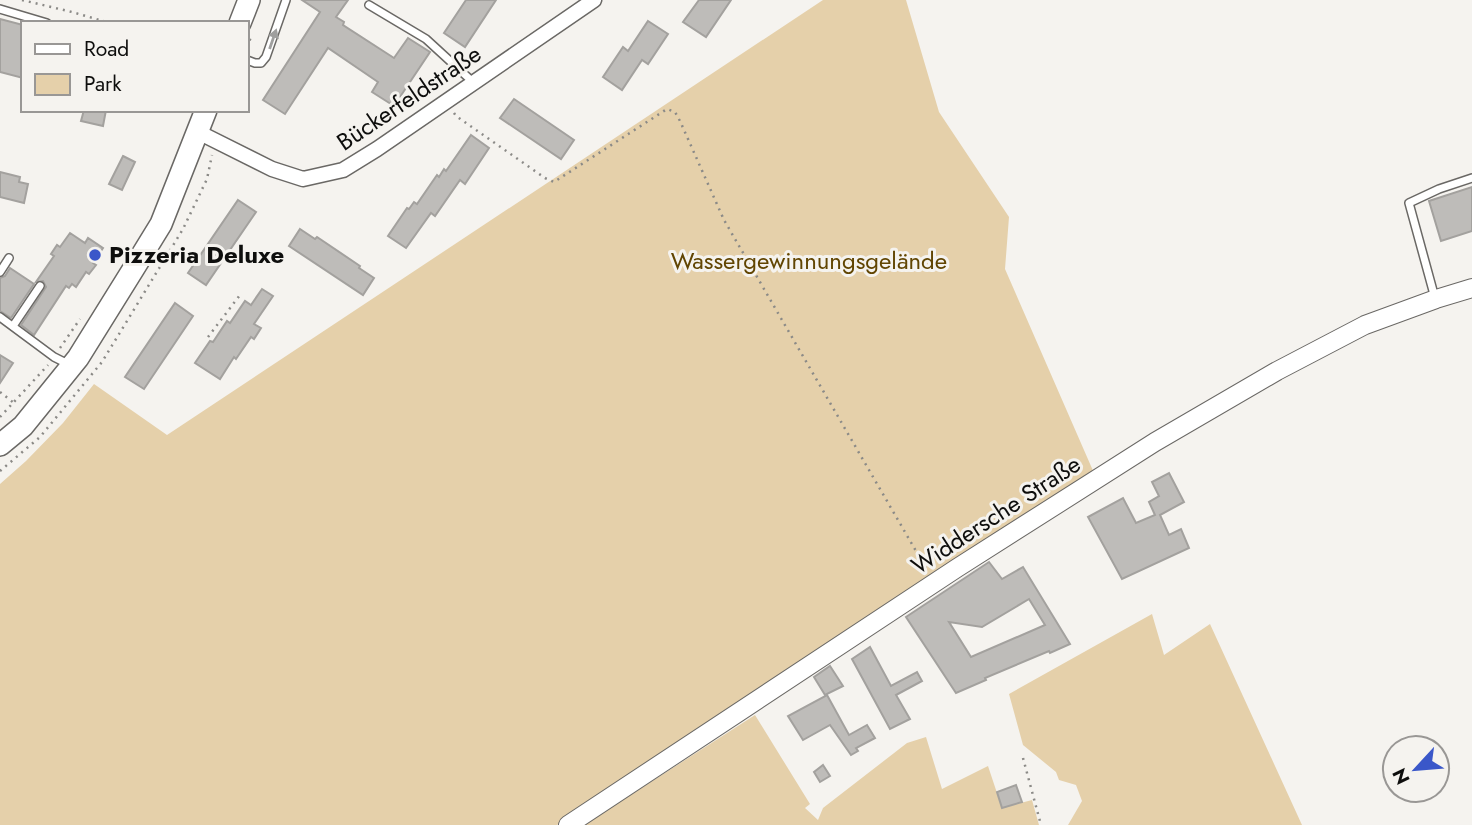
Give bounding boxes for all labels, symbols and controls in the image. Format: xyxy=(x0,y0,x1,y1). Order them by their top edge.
legend xyxy=(21,21,248,112)
one-way arrow xyxy=(268,29,278,50)
text: Road xyxy=(84,34,129,64)
street label: Bückerfeldstraße xyxy=(329,36,488,159)
text: Park xyxy=(84,69,122,99)
place label: Pizzeria Deluxe xyxy=(109,237,284,272)
park label: Wassergewinnungsgelände xyxy=(671,243,947,278)
marker: Pizzeria Deluxe xyxy=(87,247,103,263)
street label: Widdersche Straße xyxy=(904,447,1087,583)
north arrow xyxy=(1381,734,1451,804)
text: N xyxy=(1386,764,1417,789)

